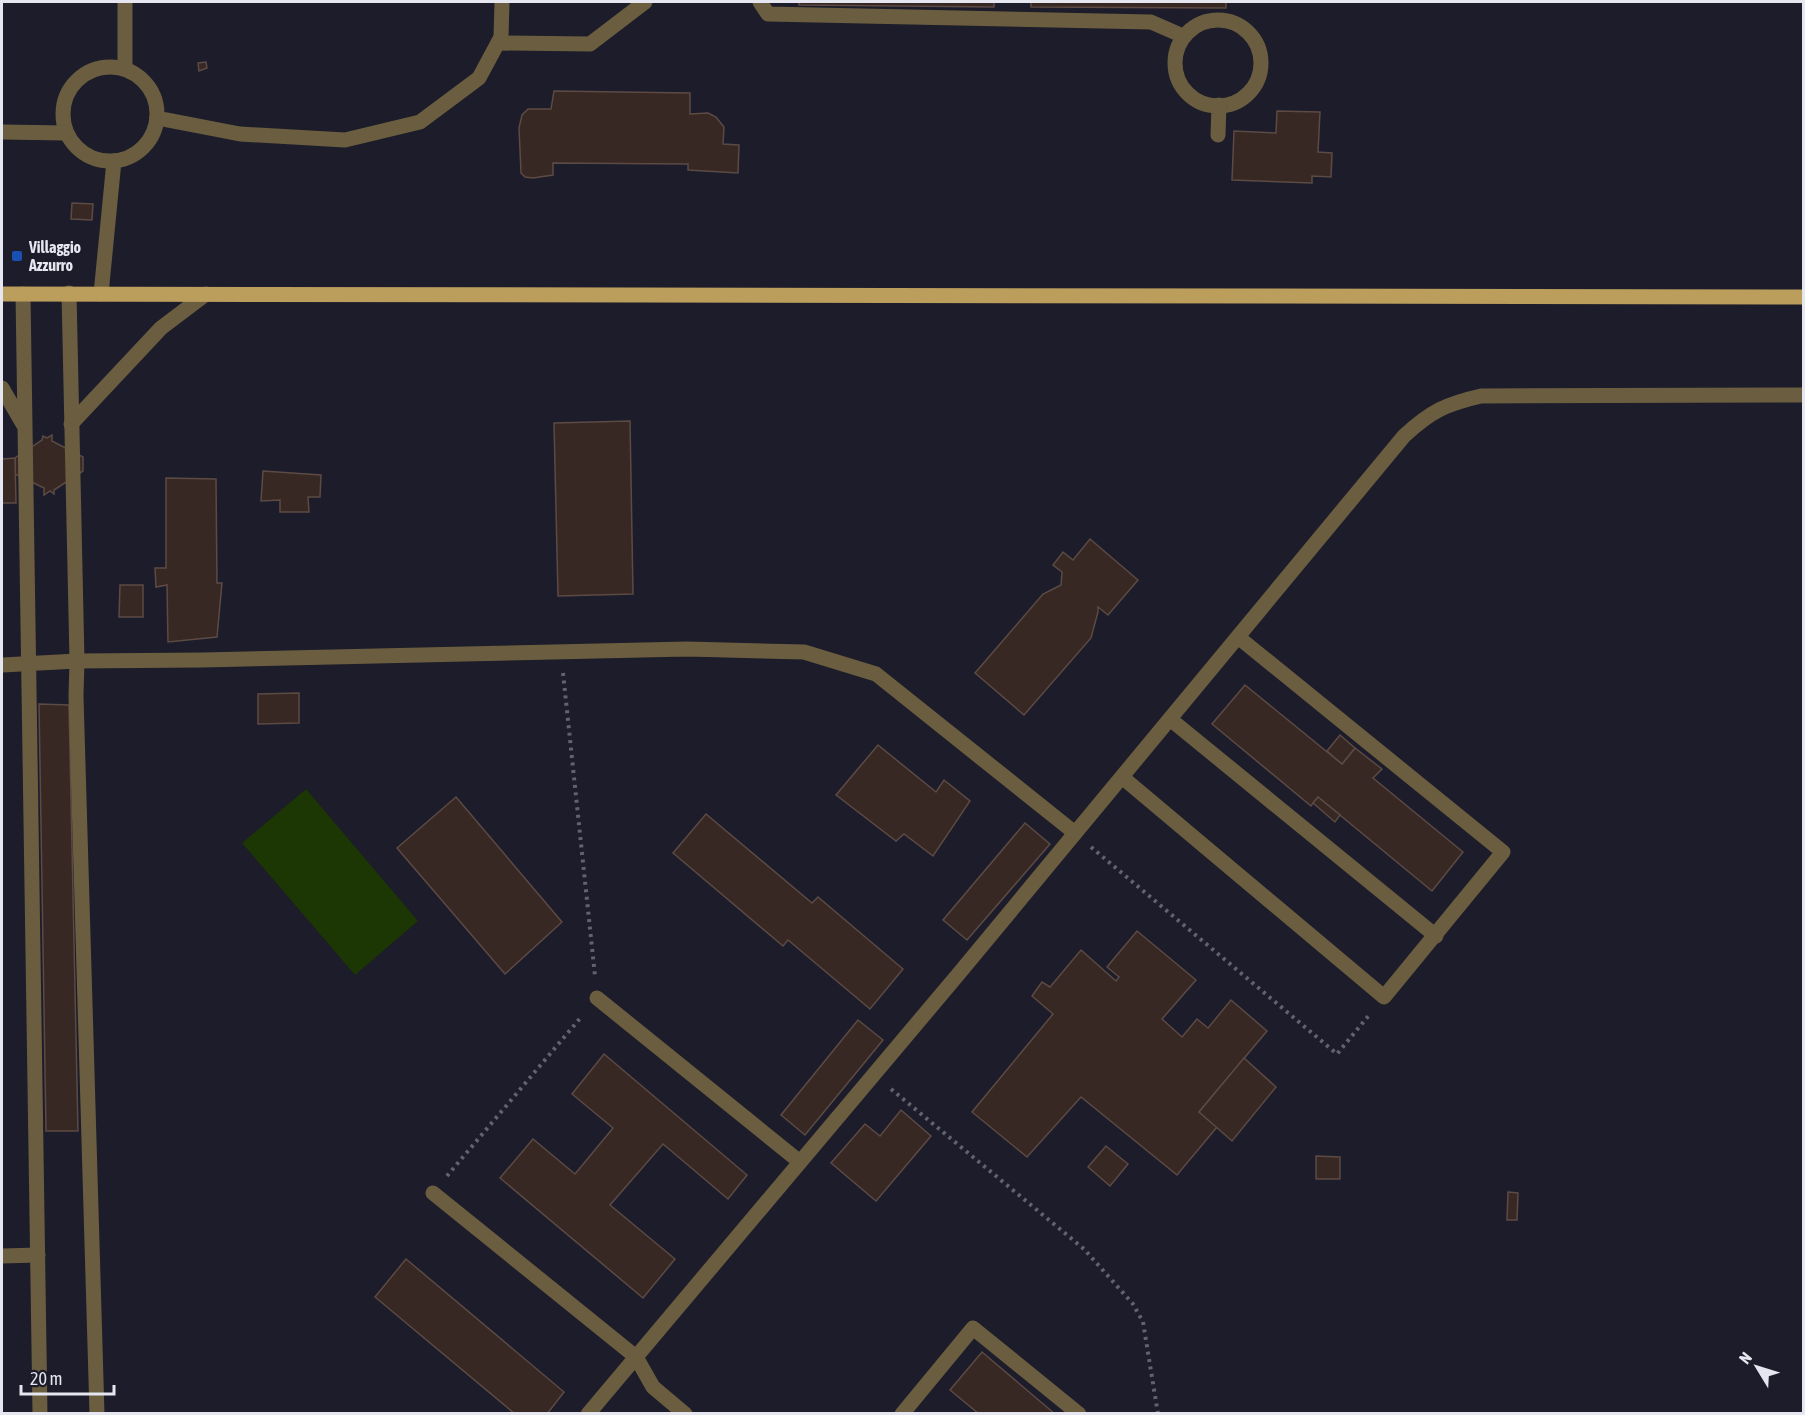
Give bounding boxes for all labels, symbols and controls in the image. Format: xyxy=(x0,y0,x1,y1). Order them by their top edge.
place label: Villaggio Azzurro xyxy=(28,238,82,274)
marker: Villaggio Azzurro xyxy=(10,249,24,263)
north arrow xyxy=(1727,1337,1787,1397)
text: N xyxy=(1735,1348,1755,1367)
scale bar xyxy=(21,1358,114,1396)
text: 20 m xyxy=(30,1368,62,1389)

